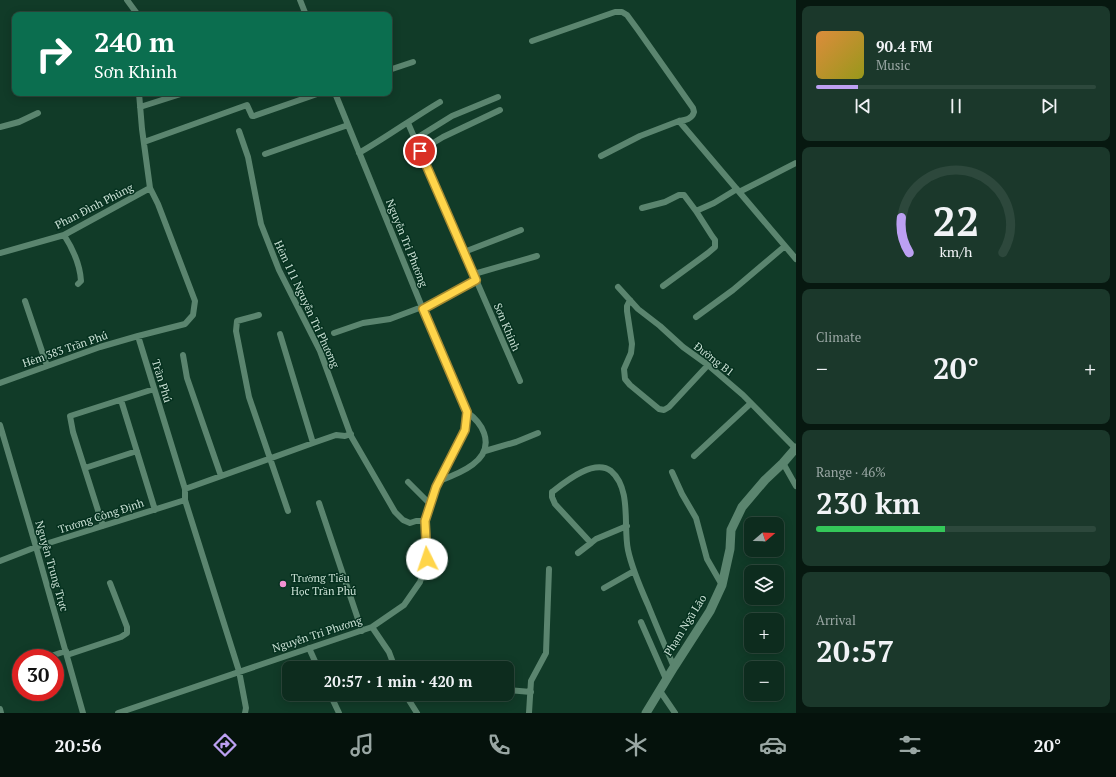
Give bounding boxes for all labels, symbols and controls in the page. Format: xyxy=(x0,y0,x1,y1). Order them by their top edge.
text: 240 m xyxy=(94,23,175,60)
icon: right xyxy=(28,28,80,80)
text: 90.4 FM xyxy=(876,36,933,56)
text: Music xyxy=(876,56,910,74)
text: Sơn Khinh xyxy=(94,59,177,83)
icon: previous xyxy=(852,95,874,117)
icon: pause xyxy=(945,95,967,117)
icon: next xyxy=(1038,95,1060,117)
pin xyxy=(403,134,437,168)
icon: arrive xyxy=(409,140,431,162)
street label: Phan Đình Phùng xyxy=(52,180,136,232)
text: 22 xyxy=(932,193,980,248)
street label: Nguyễn Tri Phương xyxy=(383,197,431,289)
street label: Hẻm 111 Nguyễn Tri Phương xyxy=(271,238,343,370)
text: km/h xyxy=(940,242,973,261)
street label: Sơn Khinh xyxy=(491,301,524,354)
street label: Hẻm 383 Trần Phú xyxy=(20,328,110,370)
text: Climate xyxy=(816,328,861,346)
street label: Đường B1 xyxy=(691,339,737,379)
text: 20° xyxy=(933,348,979,388)
text: − xyxy=(816,354,828,383)
text: + xyxy=(1084,354,1096,383)
street label: Trần Phú xyxy=(149,358,175,405)
text: Range · 46% xyxy=(816,463,886,481)
text: 230 km xyxy=(816,483,920,523)
street label: Trương Công Định xyxy=(56,495,146,536)
north arrow xyxy=(744,517,784,557)
map controls xyxy=(744,517,784,701)
street label: Nguyễn Trung Trực xyxy=(32,519,72,613)
position arrow xyxy=(406,538,448,580)
button: layers xyxy=(744,565,784,605)
place label: Trường Tiểu Học Trần Phú xyxy=(291,571,357,598)
marker: Trường Tiểu Học Trần Phú xyxy=(278,579,288,589)
street label: Phạm Ngũ Lão xyxy=(661,592,709,658)
text: Arrival xyxy=(816,611,856,629)
street label: Nguyễn Tri Phương xyxy=(270,613,364,655)
button: + xyxy=(744,613,784,653)
text: 20:57 xyxy=(816,631,894,671)
speed limit sign: 30 xyxy=(12,649,64,701)
button: − xyxy=(744,661,784,701)
text: 20:57 · 1 min · 420 m xyxy=(324,671,472,691)
icon: directions xyxy=(211,731,239,759)
icon: music xyxy=(348,731,376,759)
icon: phone xyxy=(485,731,513,759)
icon: climate xyxy=(622,731,650,759)
icon: car xyxy=(759,731,787,759)
icon: filters xyxy=(896,731,924,759)
text: 20:56 xyxy=(55,733,101,757)
text: 20° xyxy=(1034,733,1061,757)

